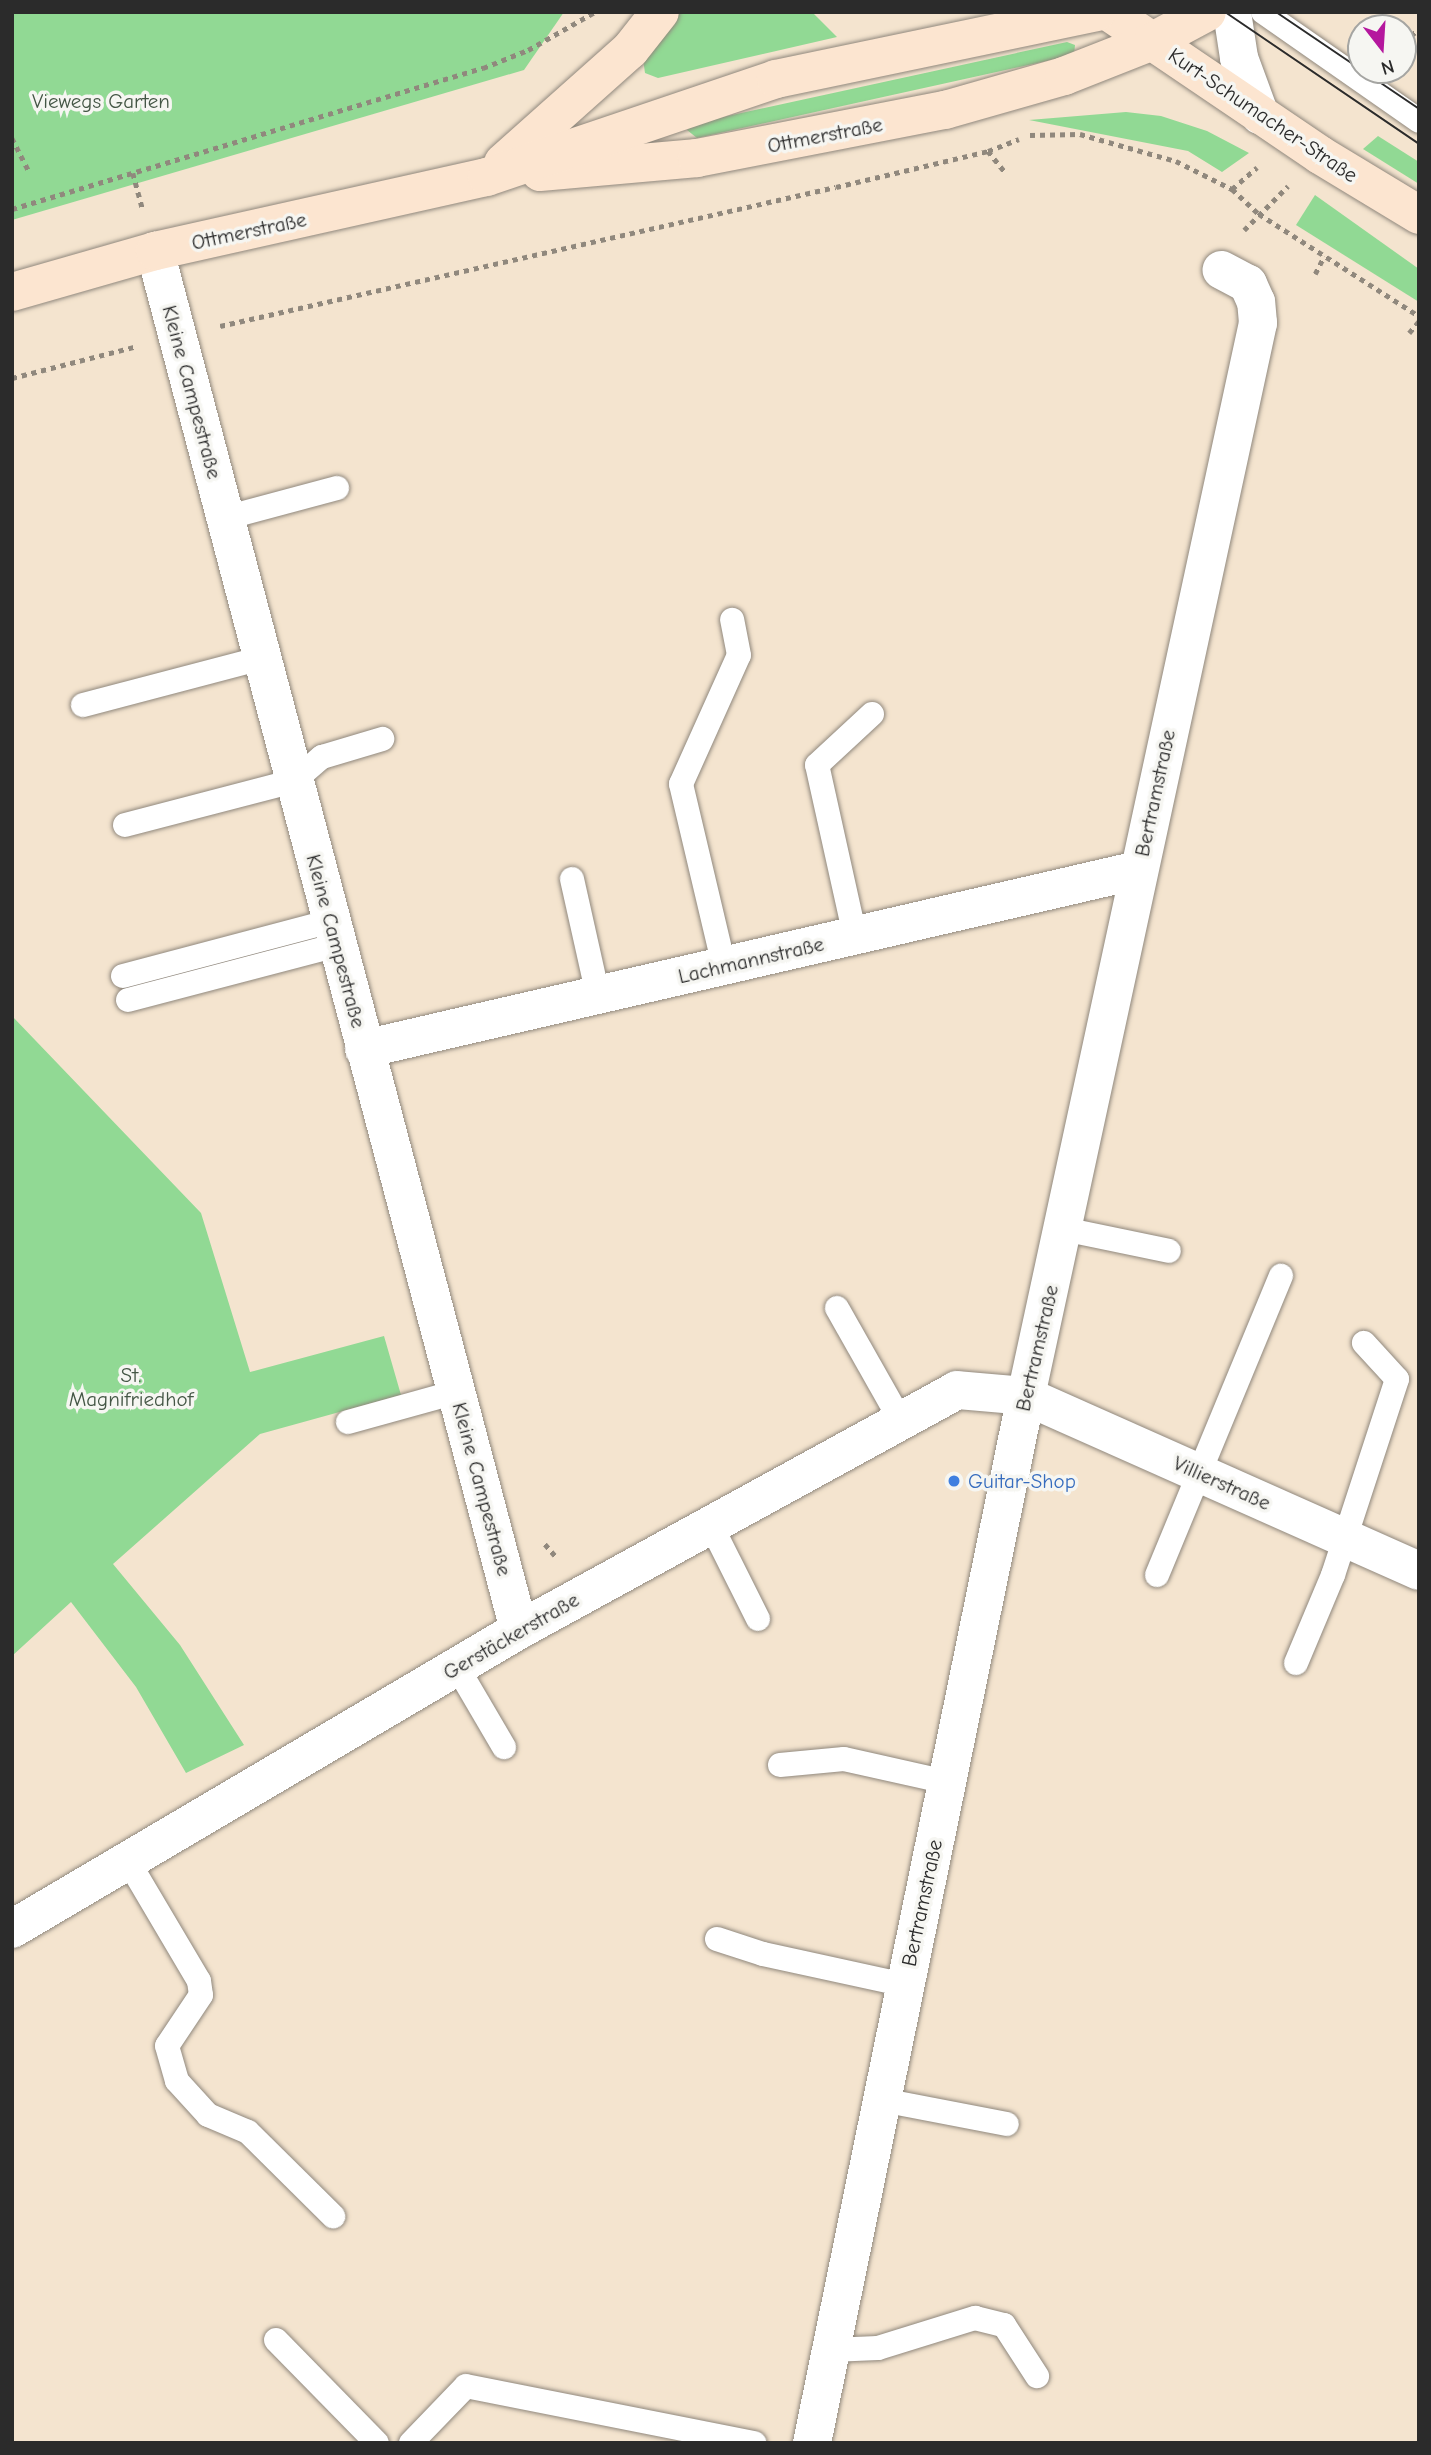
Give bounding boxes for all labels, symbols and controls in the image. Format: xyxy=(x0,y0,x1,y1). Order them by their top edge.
north arrow xyxy=(1347,14,1417,84)
street label: Kurt-Schumacher-Straße xyxy=(1164,42,1362,188)
text: N xyxy=(1378,55,1397,79)
park label: Viewegs Garten xyxy=(32,88,170,114)
street label: Ottmerstraße xyxy=(765,111,885,159)
street label: Ottmerstraße xyxy=(189,207,309,255)
street label: Kleine Campestraße xyxy=(157,302,227,482)
street label: Bertramstraße xyxy=(1129,727,1181,859)
street label: Kleine Campestraße xyxy=(301,851,371,1031)
street label: Lachmannstraße xyxy=(676,931,826,989)
street label: Bertramstraße xyxy=(1010,1282,1064,1414)
park label: St. Magnifriedhof xyxy=(69,1362,193,1412)
street label: Kleine Campestraße xyxy=(447,1399,517,1579)
street label: Villierstraße xyxy=(1169,1450,1275,1516)
place label: Guitar-Shop xyxy=(968,1468,1076,1494)
marker: Guitar-Shop xyxy=(946,1473,962,1489)
street label: Gerstäckerstraße xyxy=(439,1587,583,1685)
street label: Bertramstraße xyxy=(896,1837,948,1969)

